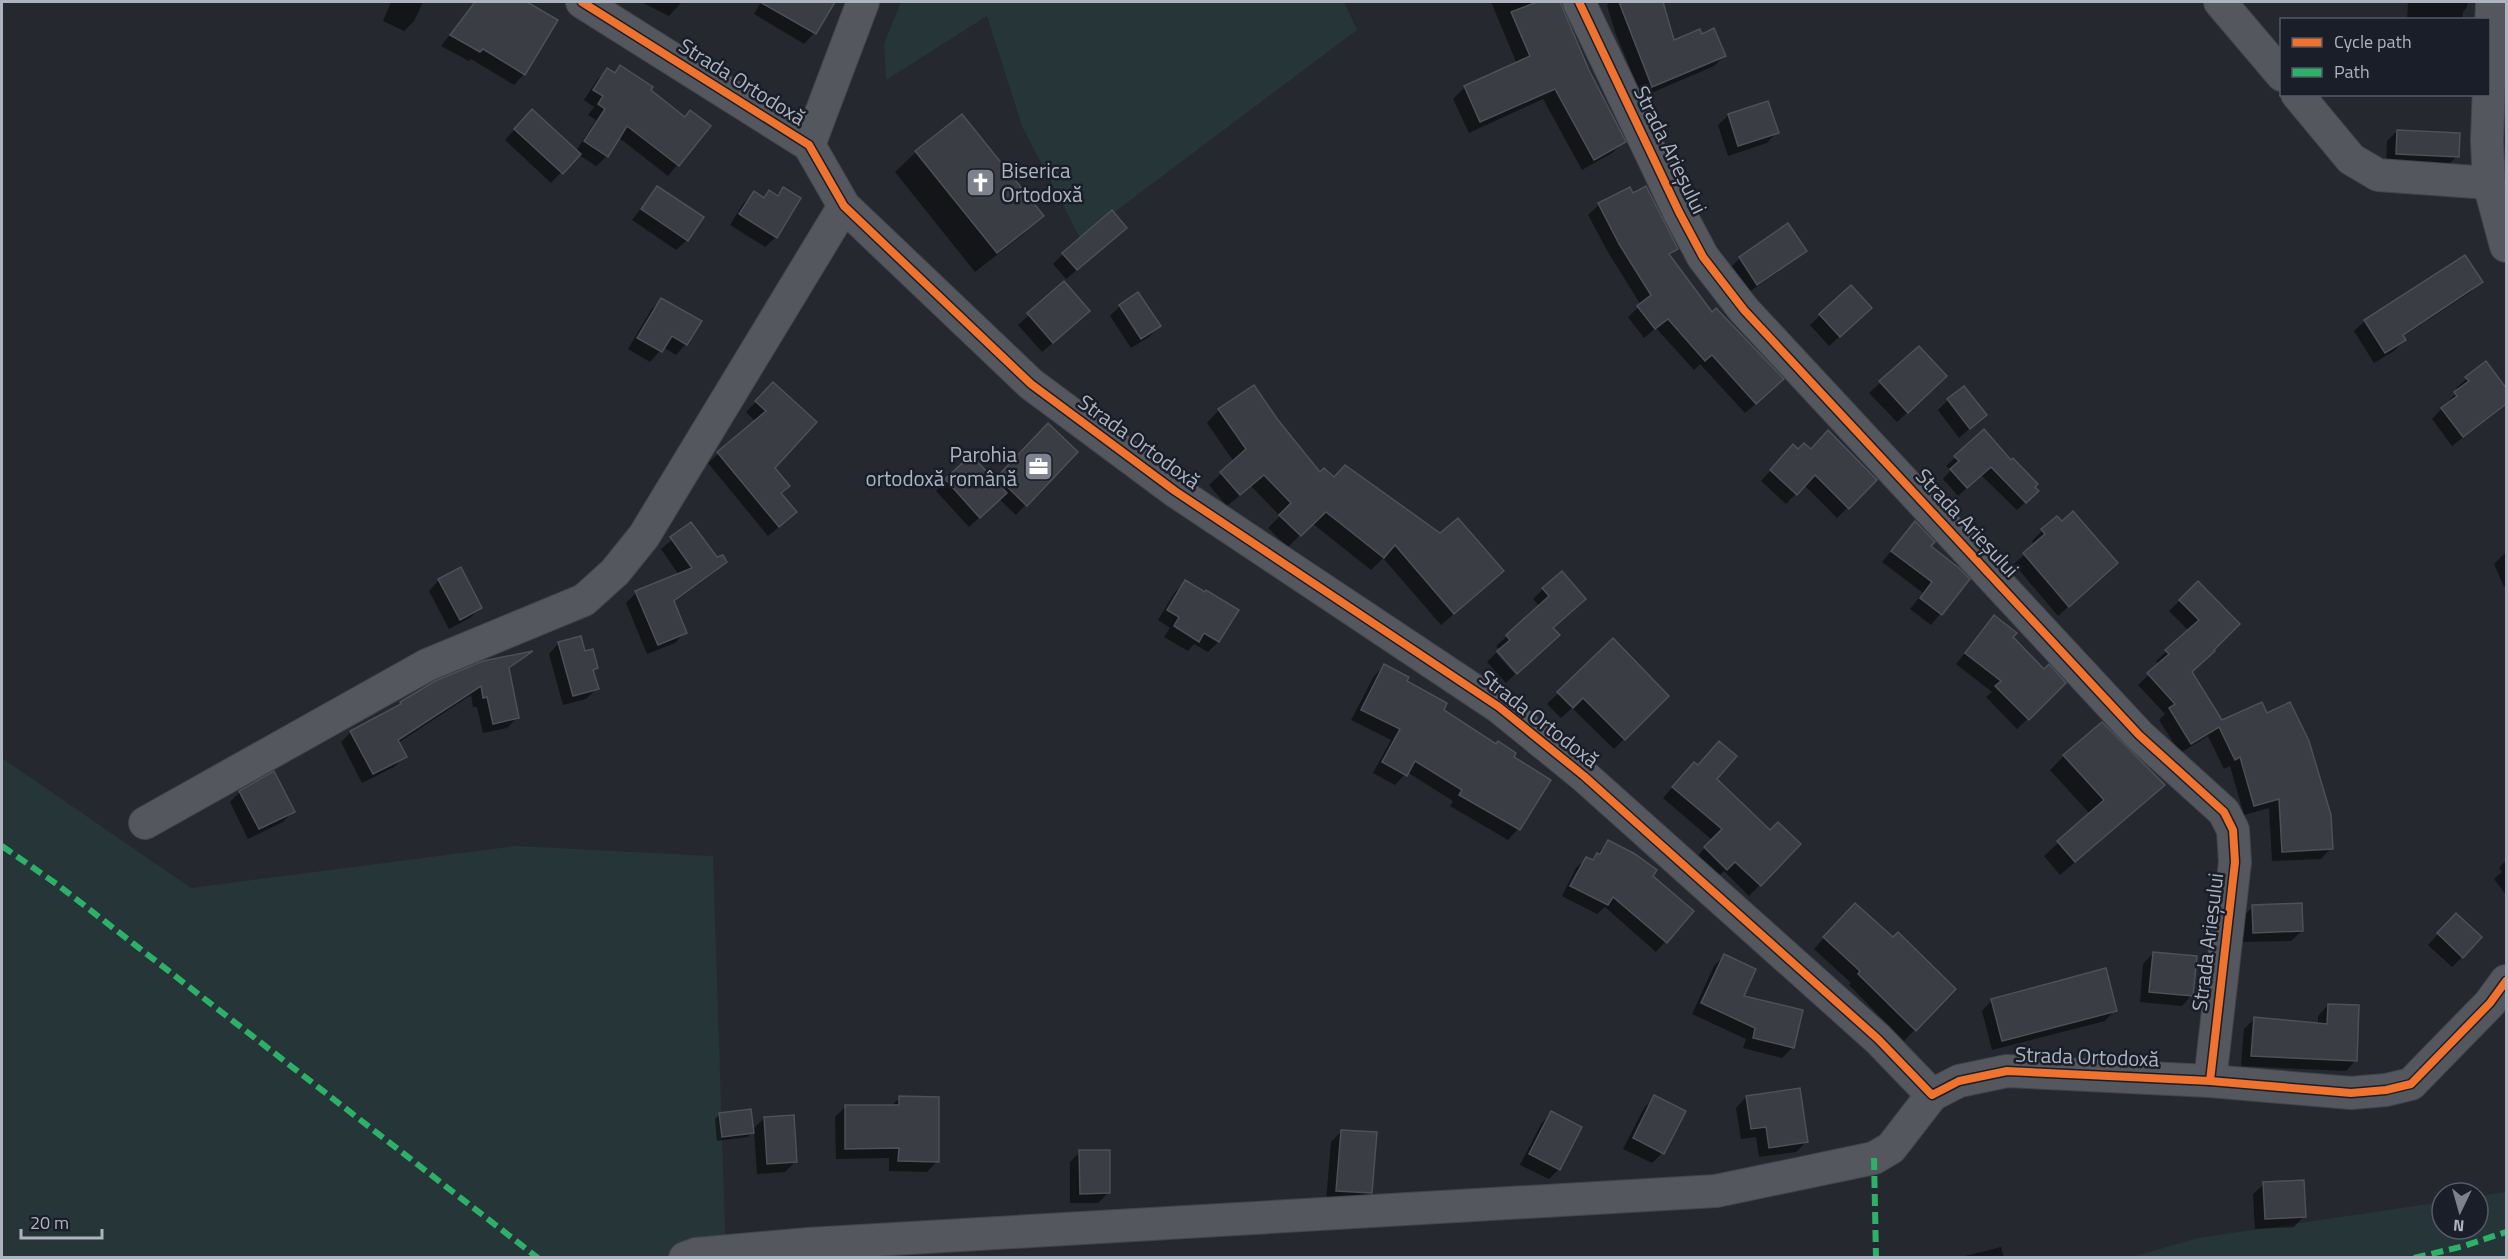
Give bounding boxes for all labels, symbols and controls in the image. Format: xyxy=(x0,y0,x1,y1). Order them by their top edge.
legend xyxy=(2280,18,2490,96)
text: Cycle path xyxy=(2334,28,2412,55)
street label: Strada Ortodoxă xyxy=(673,29,812,133)
text: Path xyxy=(2334,58,2370,85)
street label: Strada Arieșului xyxy=(1626,80,1716,219)
place label: Biserica Ortodoxă xyxy=(1001,154,1083,210)
church icon: Biserica Ortodoxă xyxy=(964,167,996,199)
street label: Strada Ortodoxă xyxy=(1072,386,1208,497)
place label: Parohia ortodoxă română xyxy=(866,438,1017,494)
office icon: Parohia ortodoxă română xyxy=(1022,451,1054,483)
street label: Strada Arieșului xyxy=(1909,461,2027,584)
street label: Strada Ortodoxă xyxy=(1473,661,1607,775)
street label: Strada Arieșului xyxy=(2183,871,2231,1013)
street label: Strada Ortodoxă xyxy=(2014,1037,2160,1075)
north arrow xyxy=(2430,1181,2490,1241)
scale bar xyxy=(21,1202,102,1240)
text: 20 m xyxy=(30,1209,69,1236)
text: N xyxy=(2452,1214,2465,1238)

